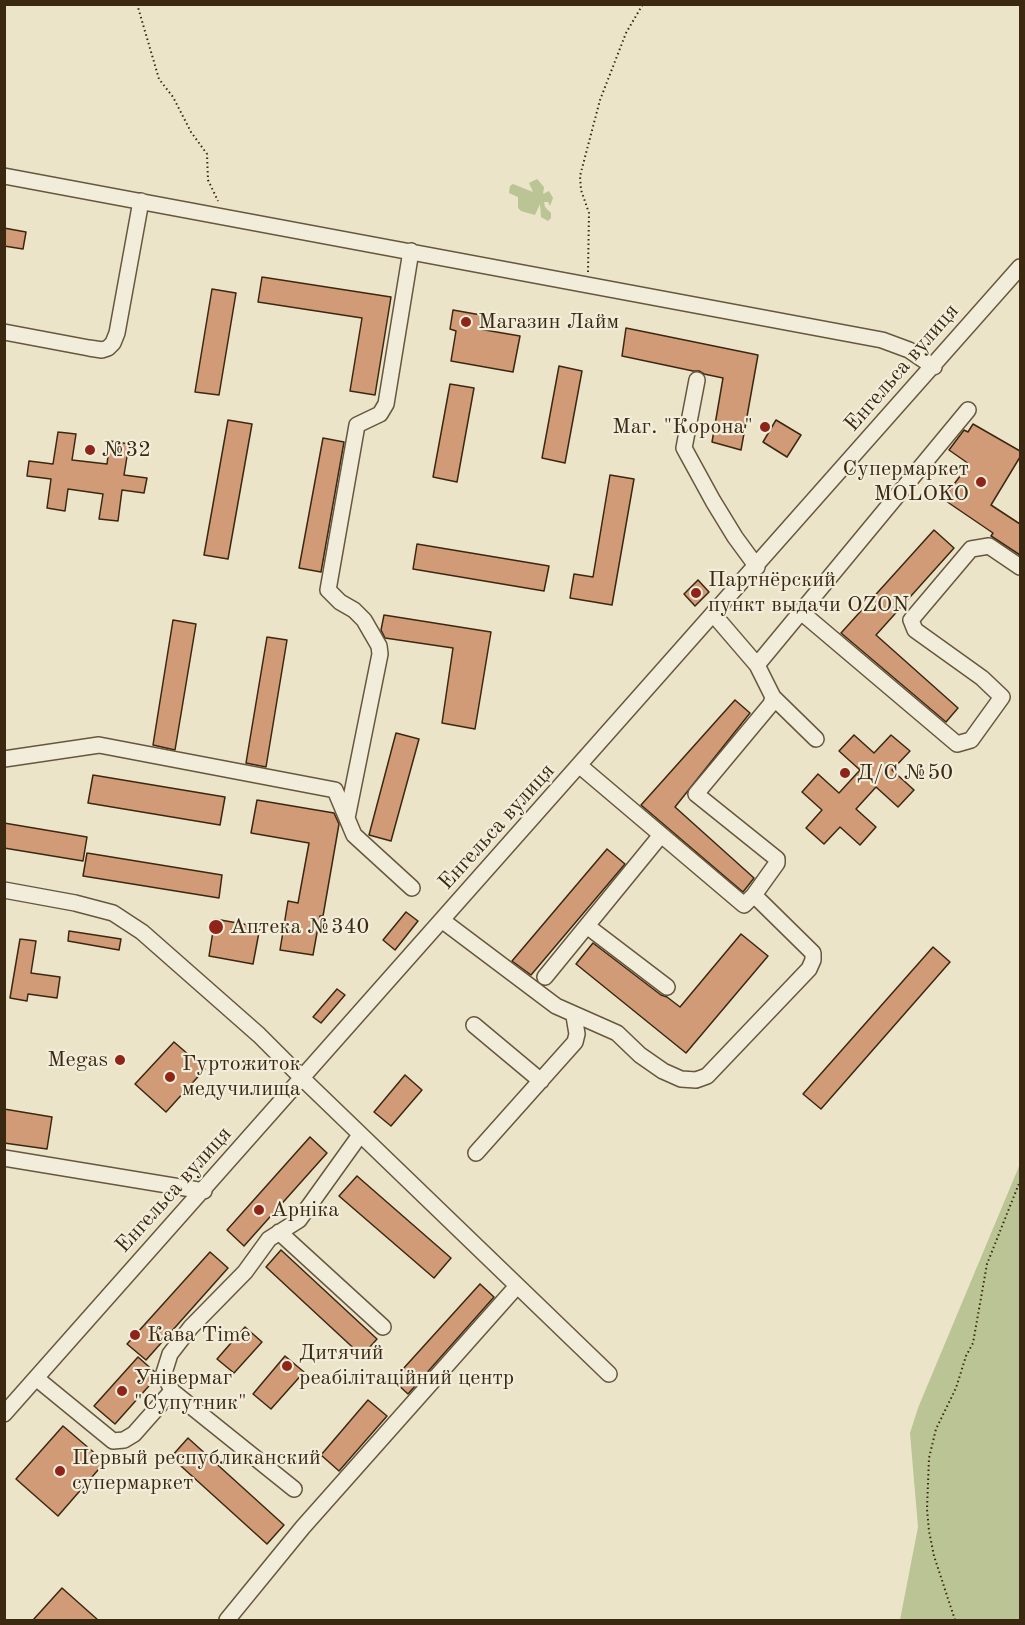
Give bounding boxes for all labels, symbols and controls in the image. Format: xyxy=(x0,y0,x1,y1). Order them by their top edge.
street label: Енгельса вулиця xyxy=(839,299,965,437)
place label: Магазин Лайм xyxy=(478,309,619,335)
marker: Магазин Лайм xyxy=(459,315,473,329)
place label: Маг. "Корона" xyxy=(612,414,753,440)
marker: Маг. "Корона" xyxy=(758,420,772,434)
place label: №32 xyxy=(102,437,151,463)
marker: №32 xyxy=(83,443,97,457)
place label: Супермаркет MOLOKO xyxy=(843,456,969,508)
marker: Супермаркет MOLOKO xyxy=(974,475,988,489)
place label: Партнёрский пункт выдачи OZON xyxy=(708,567,909,618)
marker: Партнёрский пункт выдачи OZON xyxy=(689,586,703,600)
street label: Енгельса вулиця xyxy=(433,758,561,896)
place label: Д/С №50 xyxy=(857,760,953,786)
marker: Д/С №50 xyxy=(838,766,852,780)
place label: Аптека №340 xyxy=(230,914,369,940)
marker: Аптека №340 xyxy=(207,918,225,936)
place label: Megas xyxy=(47,1047,108,1073)
place label: Гуртожиток медучилища xyxy=(182,1051,301,1102)
marker: Megas xyxy=(113,1053,127,1067)
marker: Гуртожиток медучилища xyxy=(163,1070,177,1084)
street label: Енгельса вулиця xyxy=(110,1121,238,1259)
place label: Арніка xyxy=(271,1197,339,1223)
marker: Арніка xyxy=(252,1203,266,1217)
place label: Кава Time xyxy=(147,1322,251,1348)
marker: Кава Time xyxy=(128,1328,142,1342)
place label: Дитячий реабілітаційний центр xyxy=(299,1340,514,1392)
marker: Дитячий реабілітаційний центр xyxy=(280,1359,294,1373)
place label: Універмаг "Супутник" xyxy=(134,1365,247,1416)
marker: Універмаг "Супутник" xyxy=(115,1384,129,1398)
place label: Первый республиканский супермаркет xyxy=(72,1445,321,1496)
marker: Первый республиканский супермаркет xyxy=(53,1464,67,1478)

